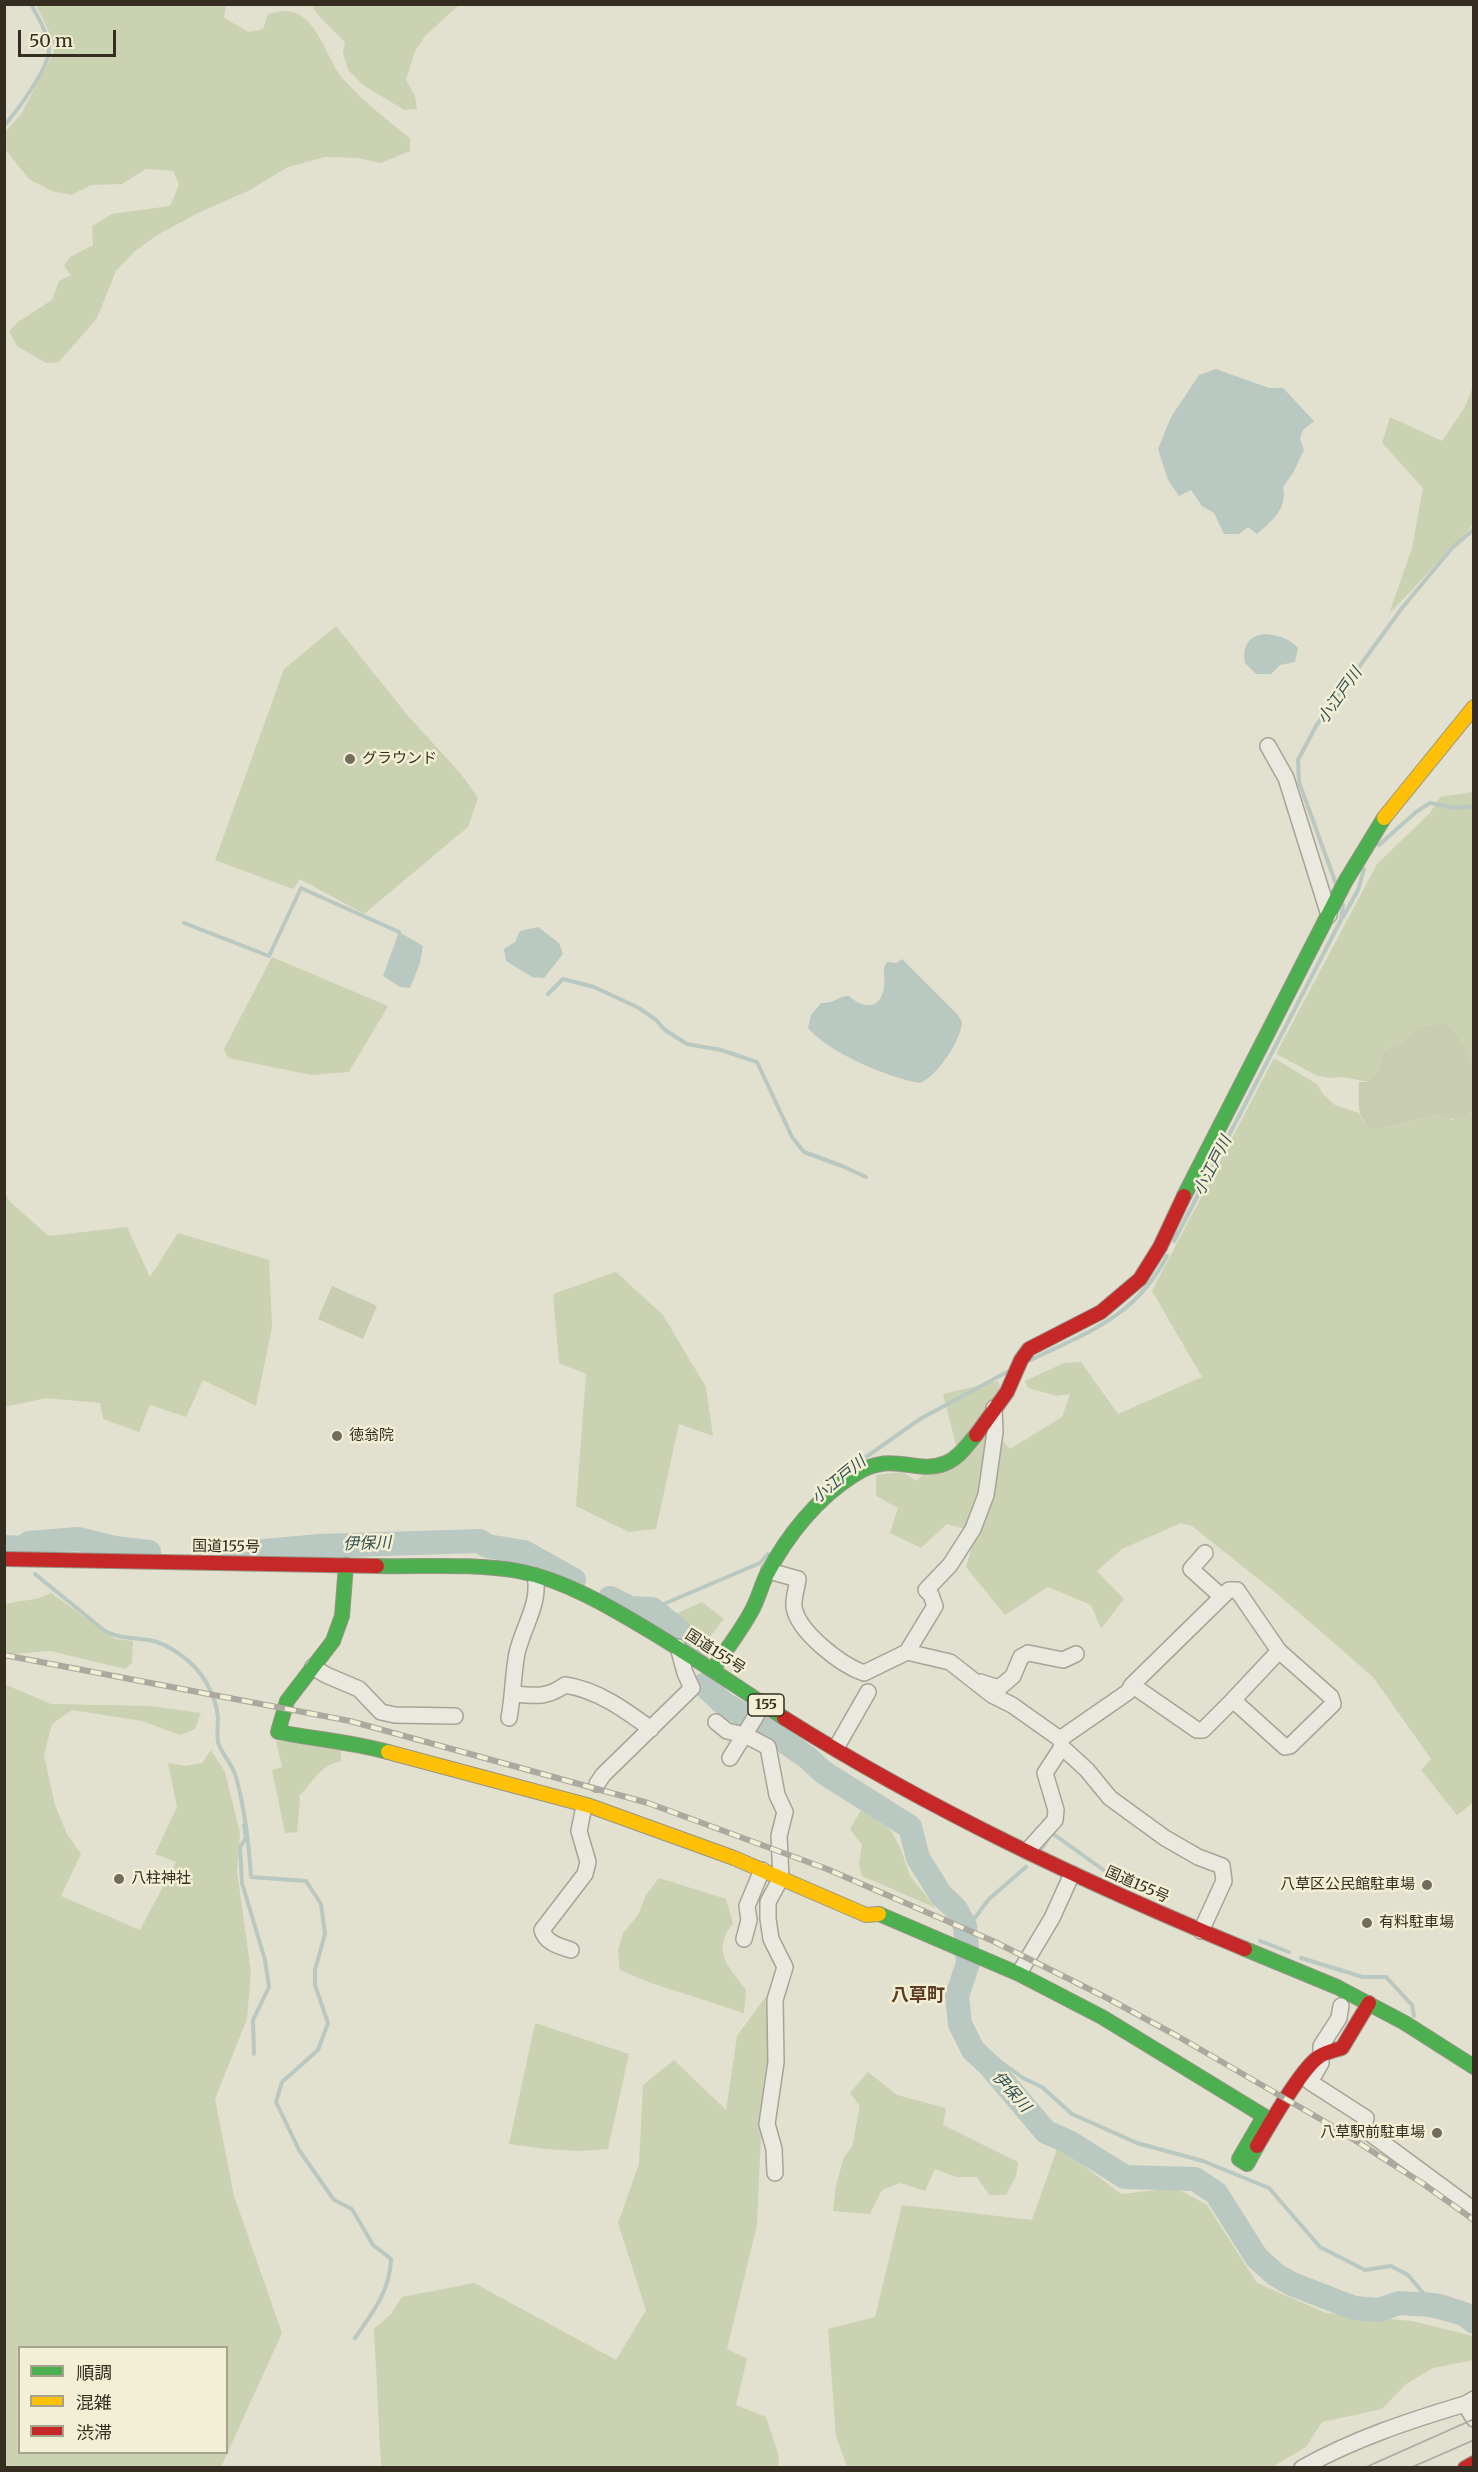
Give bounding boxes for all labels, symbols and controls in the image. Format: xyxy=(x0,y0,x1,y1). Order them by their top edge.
scale bar xyxy=(21,18,118,56)
text: 50 m xyxy=(29,29,73,52)
water label: 小江戸川 xyxy=(1314,664,1366,728)
place label: グラウンド xyxy=(362,750,437,768)
marker: グラウンド xyxy=(343,752,357,766)
water label: 小江戸川 xyxy=(1190,1133,1236,1199)
place label: 徳翁院 xyxy=(349,1427,394,1445)
marker: 徳翁院 xyxy=(330,1429,344,1443)
water label: 小江戸川 xyxy=(808,1452,870,1508)
water label: 伊保川 xyxy=(343,1534,391,1554)
street label: 国道155号 xyxy=(192,1537,260,1557)
street label: 国道155号 xyxy=(682,1626,748,1678)
road number: 155 xyxy=(748,1694,784,1716)
street label: 国道155号 xyxy=(1102,1863,1172,1907)
place label: 八柱神社 xyxy=(131,1870,191,1888)
marker: 八柱神社 xyxy=(112,1872,126,1886)
place label: 八草区公民館駐車場 xyxy=(1280,1876,1415,1894)
marker: 八草区公民館駐車場 xyxy=(1420,1878,1434,1892)
place label: 有料駐車場 xyxy=(1379,1914,1454,1932)
marker: 有料駐車場 xyxy=(1360,1916,1374,1930)
district label: 八草町 xyxy=(891,1985,945,2007)
water label: 伊保川 xyxy=(988,2068,1034,2116)
place label: 八草駅前駐車場 xyxy=(1320,2124,1425,2142)
marker: 八草駅前駐車場 xyxy=(1430,2126,1444,2140)
legend xyxy=(18,2346,228,2454)
text: 順調 xyxy=(76,2361,112,2384)
text: 混雑 xyxy=(76,2391,112,2414)
text: 渋滞 xyxy=(76,2421,112,2444)

